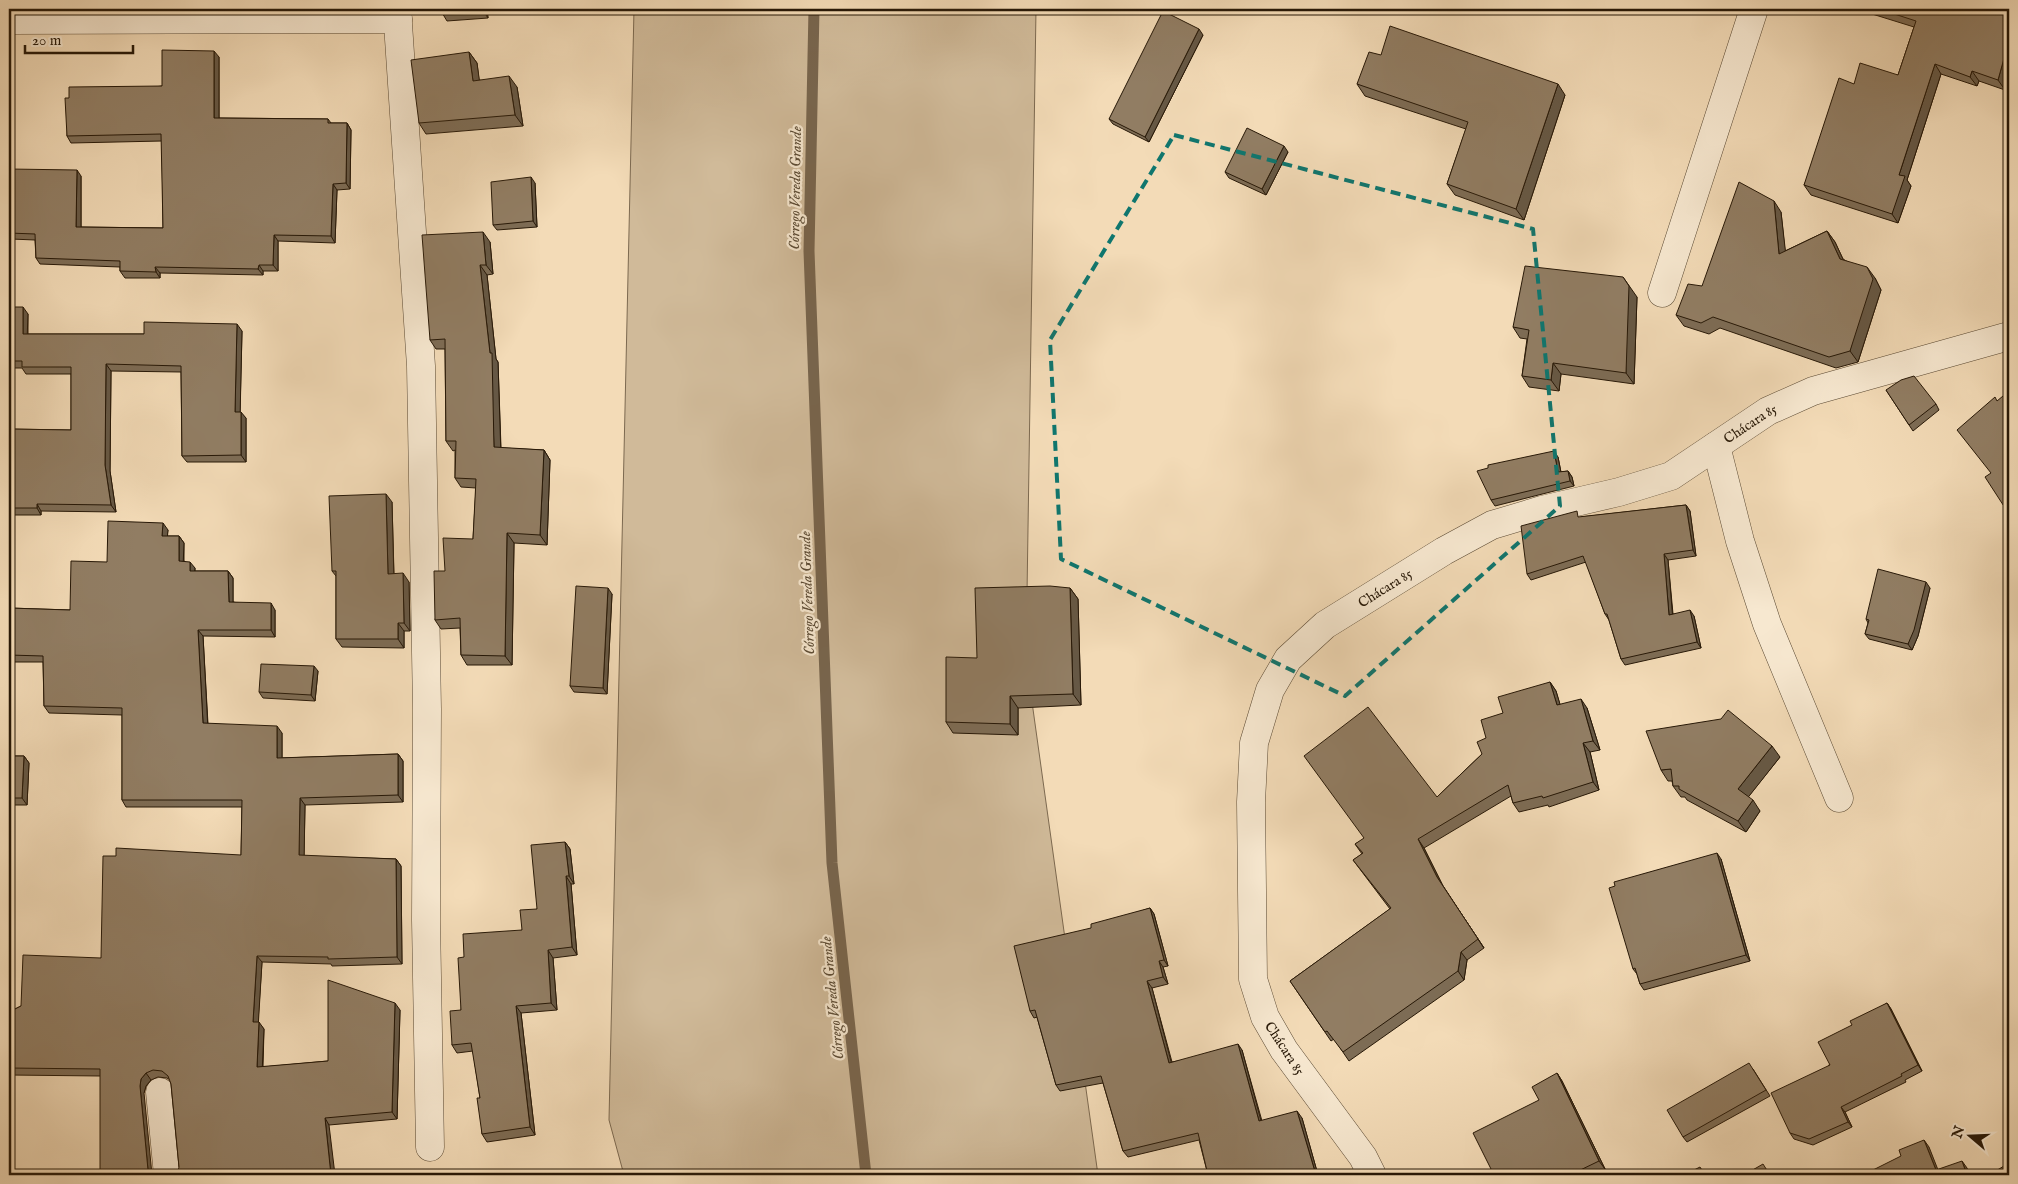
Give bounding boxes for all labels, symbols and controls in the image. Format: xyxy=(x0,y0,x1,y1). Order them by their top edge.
scale bar xyxy=(25,22,132,54)
text: 20 m xyxy=(32,31,62,50)
water label: Córrego Vereda Grande xyxy=(785,126,807,250)
street label: Chácara 85 xyxy=(1720,400,1780,448)
water label: Córrego Vereda Grande xyxy=(796,531,820,655)
street label: Chácara 85 xyxy=(1355,565,1416,612)
water label: Córrego Vereda Grande xyxy=(817,935,849,1060)
street label: Chácara 85 xyxy=(1260,1018,1308,1079)
north arrow xyxy=(1946,1112,1996,1162)
text: N xyxy=(1948,1123,1969,1142)

